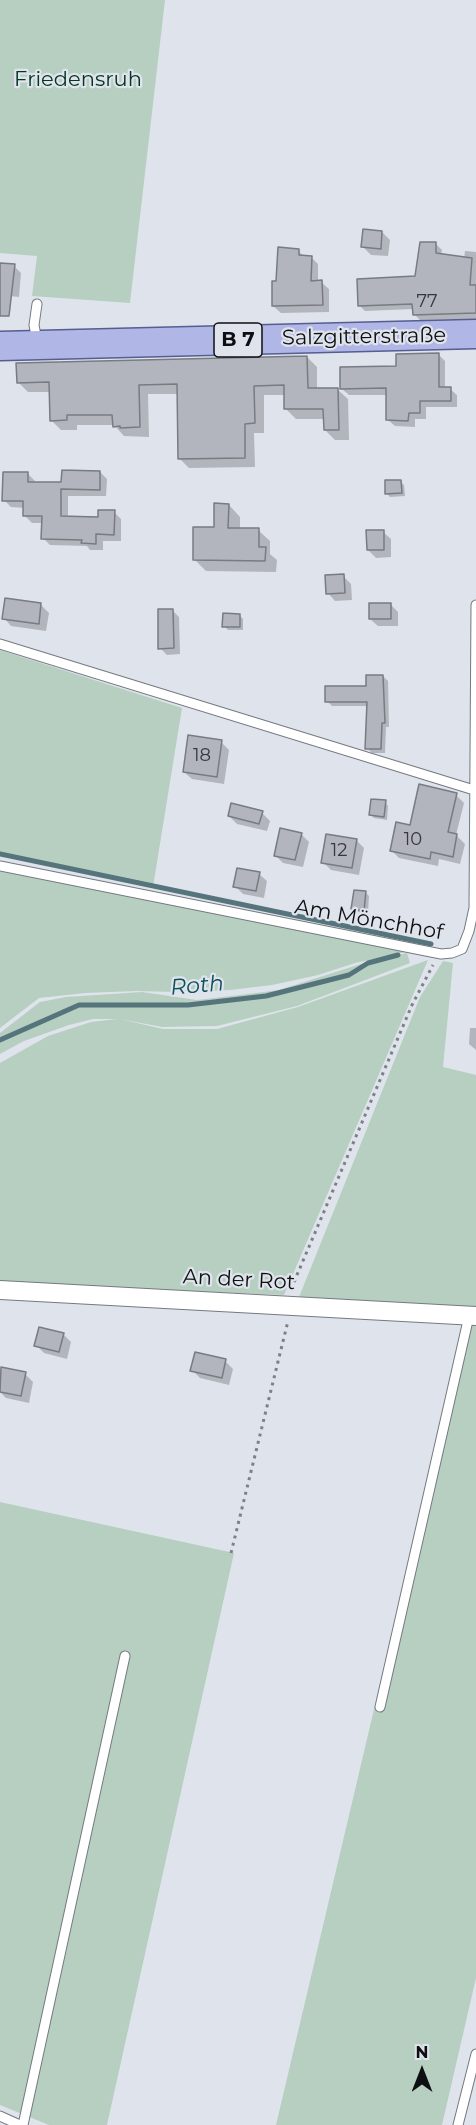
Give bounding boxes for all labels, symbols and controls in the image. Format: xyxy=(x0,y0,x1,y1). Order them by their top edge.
park label: Friedensruh xyxy=(14,67,142,93)
house number: 77 xyxy=(416,291,438,313)
road number: B 7 xyxy=(214,323,262,357)
street label: Salzgitterstraße xyxy=(282,323,446,351)
house number: 18 xyxy=(193,745,211,767)
house number: 10 xyxy=(404,829,422,851)
house number: 12 xyxy=(331,840,347,862)
street label: Am Mönchhof xyxy=(293,895,445,945)
water label: Roth xyxy=(169,971,225,1001)
street label: An der Rot xyxy=(182,1264,296,1296)
north arrow xyxy=(392,2041,452,2101)
text: N xyxy=(416,2043,428,2062)

